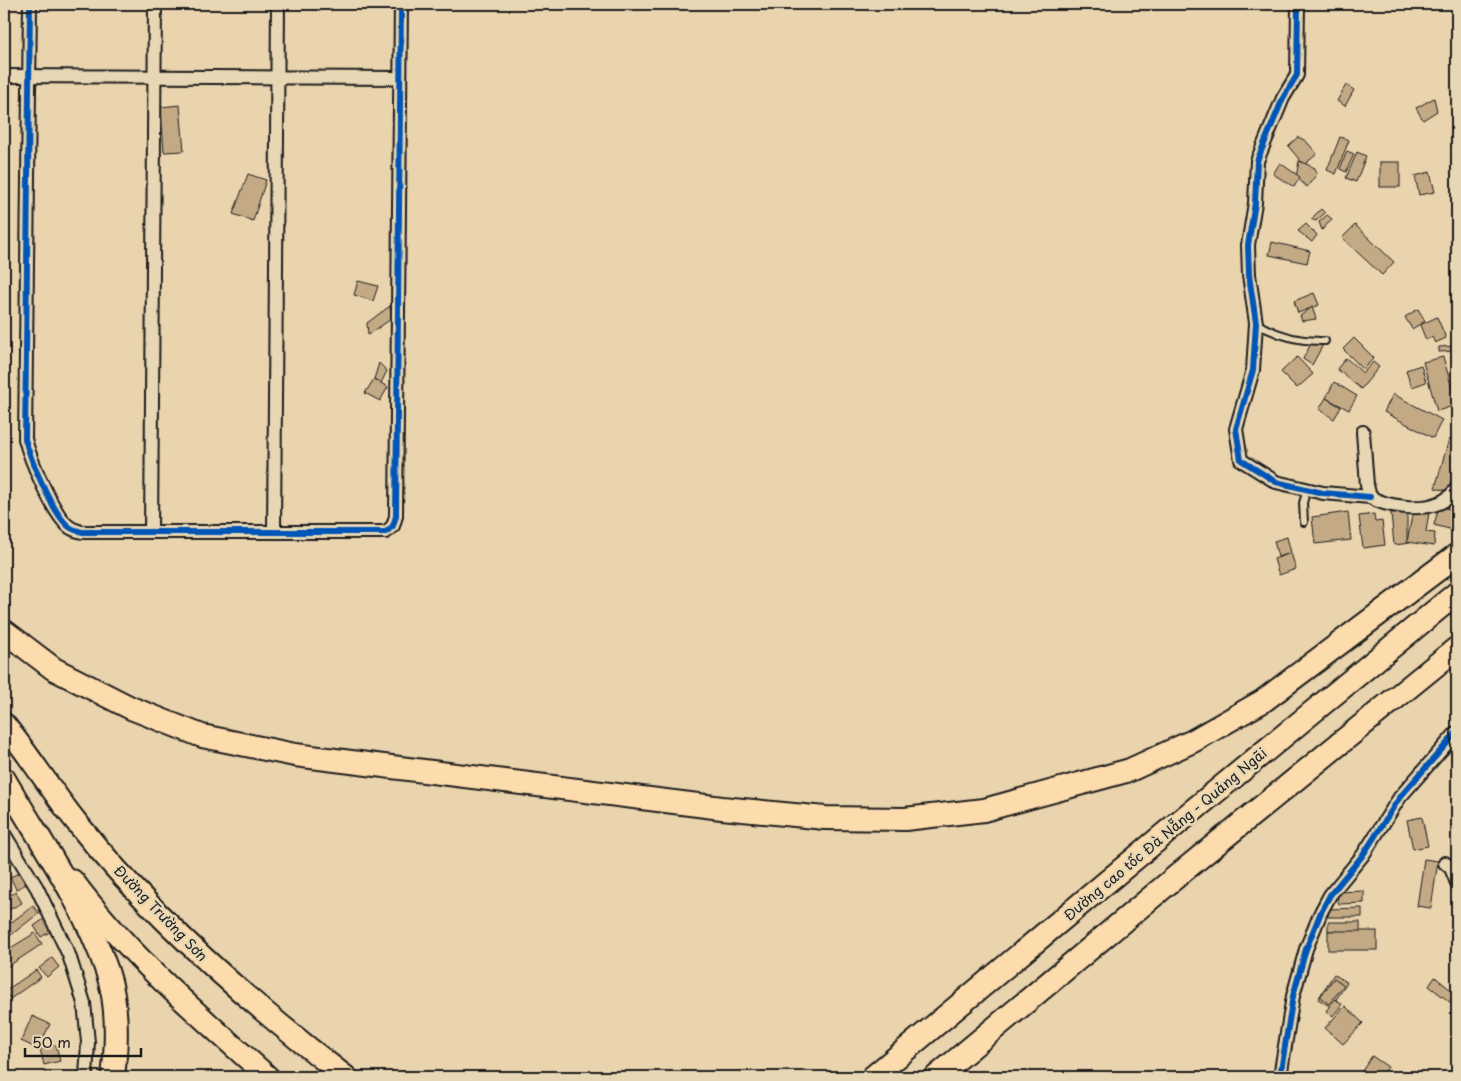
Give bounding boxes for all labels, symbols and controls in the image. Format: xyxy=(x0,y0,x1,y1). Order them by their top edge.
street label: Đường cao tốc Đà Nẵng - Quảng Ngãi xyxy=(1059,743,1271,925)
street label: Đường Trường Sơn xyxy=(109,860,213,966)
scale bar xyxy=(25,1026,141,1058)
text: 50 m xyxy=(32,1030,71,1053)

